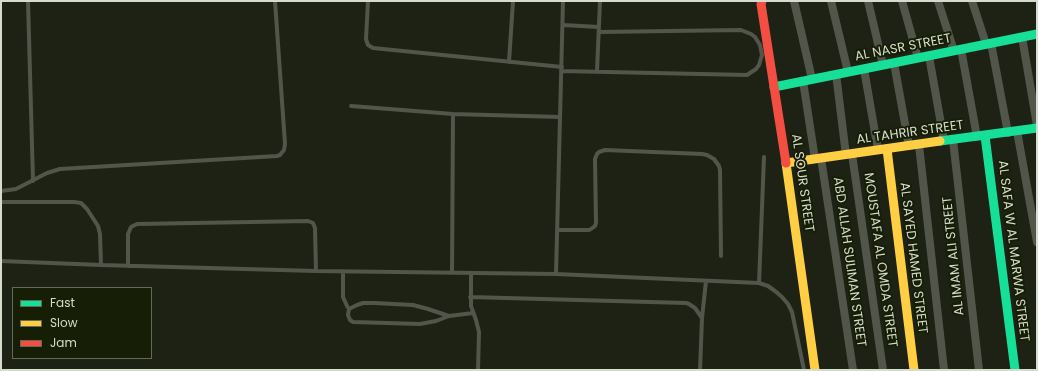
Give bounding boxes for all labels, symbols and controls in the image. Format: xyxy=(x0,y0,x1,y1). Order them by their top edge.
street label: AL NASR STREET xyxy=(854,31,952,65)
street label: AL TAHRIR STREET xyxy=(855,118,965,148)
street label: AL SOUR STREET xyxy=(787,133,817,233)
street label: AL SAFA W AL MARWA STREET xyxy=(994,159,1032,343)
street label: MOUSTAFA AL OMDA STREET xyxy=(860,172,900,348)
street label: ABD ALLAH SULIMAN STREET xyxy=(829,176,869,348)
street label: AL SAYED HAMED STREET xyxy=(896,181,930,335)
street label: AL IMAM ALI STREET xyxy=(940,196,968,316)
legend xyxy=(12,287,152,359)
text: Fast xyxy=(50,294,75,311)
text: Slow xyxy=(50,314,78,331)
text: Jam xyxy=(50,334,77,351)

